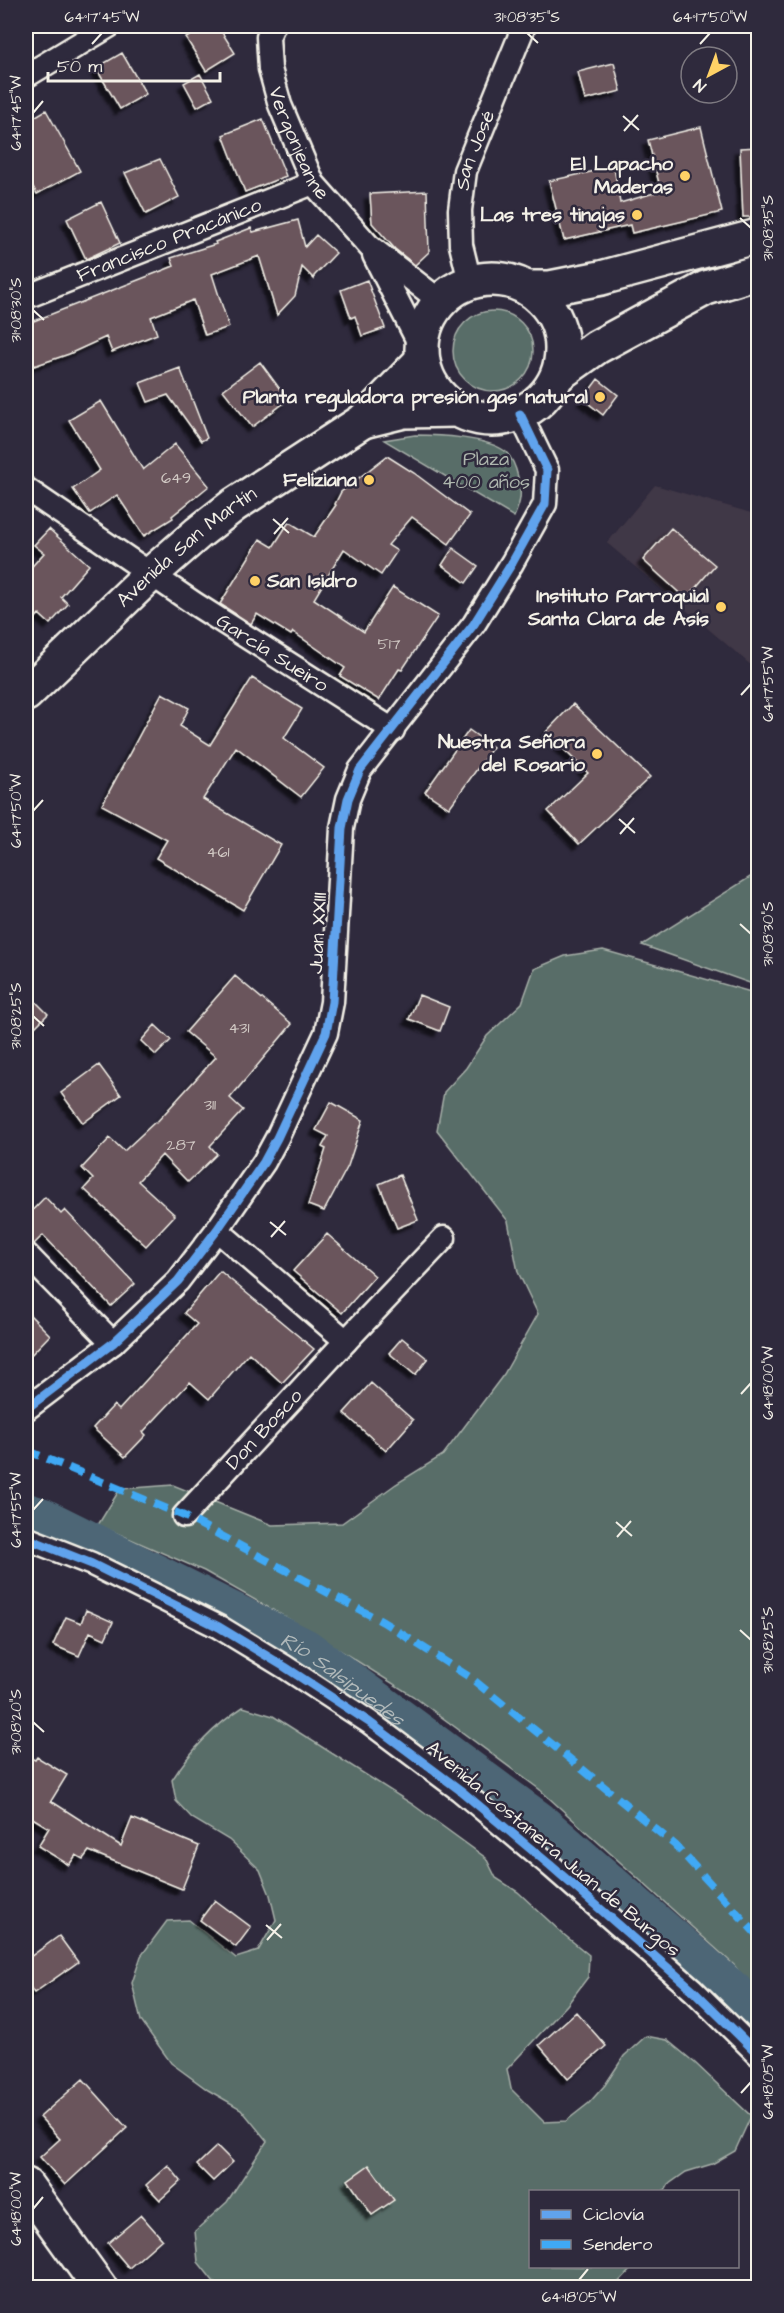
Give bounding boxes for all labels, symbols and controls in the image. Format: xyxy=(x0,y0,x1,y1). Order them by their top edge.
text: 64°17'45"W xyxy=(65,7,139,28)
text: 31°08'35"S xyxy=(494,7,560,28)
text: 64°17'50"W xyxy=(673,7,747,28)
scale bar xyxy=(48,45,220,83)
north arrow xyxy=(679,45,739,105)
text: 50 m xyxy=(57,54,102,79)
text: N xyxy=(689,74,711,97)
text: 64°17'45"W xyxy=(6,76,27,150)
street label: Vergonjeanne xyxy=(262,84,336,206)
street label: San José xyxy=(449,106,502,192)
place label: El Lapacho Maderas xyxy=(571,150,674,201)
marker: El Lapacho Maderas xyxy=(678,169,692,183)
street label: Francisco Pracánico xyxy=(73,191,266,289)
text: 31°08'35"S xyxy=(758,195,779,261)
place label: Las tres tinajas xyxy=(480,201,625,229)
marker: Las tres tinajas xyxy=(630,208,644,222)
text: 31°08'30"S xyxy=(6,277,27,342)
place label: Planta reguladora presión gas natural xyxy=(243,383,588,412)
marker: Planta reguladora presión gas natural xyxy=(593,390,607,404)
park label: Plaza 400 años xyxy=(442,445,530,496)
place label: Feliziana xyxy=(283,466,358,494)
house number: 649 xyxy=(161,467,191,489)
marker: Feliziana xyxy=(362,473,376,487)
street label: Avenida San Martín xyxy=(110,480,262,614)
place label: San Isidro xyxy=(266,567,357,595)
marker: San Isidro xyxy=(248,574,262,588)
place label: Instituto Parroquial Santa Clara de Asís xyxy=(527,582,709,633)
marker: Instituto Parroquial Santa Clara de Asís xyxy=(714,600,728,614)
street label: García Sueiro xyxy=(211,607,334,699)
house number: 517 xyxy=(377,633,401,655)
text: 64°17'55"W xyxy=(758,646,779,722)
place label: Nuestra Señora del Rosario xyxy=(438,728,586,779)
marker: Nuestra Señora del Rosario xyxy=(590,747,604,761)
text: 64°17'50"W xyxy=(6,774,27,848)
house number: 461 xyxy=(207,841,229,863)
street label: Juan XXIII xyxy=(302,891,334,975)
text: 31°08'30"S xyxy=(758,901,779,966)
text: 31°08'25"S xyxy=(6,982,27,1049)
house number: 431 xyxy=(228,1017,250,1039)
house number: 311 xyxy=(204,1094,216,1116)
house number: 287 xyxy=(166,1134,196,1156)
text: 64°18'00"W xyxy=(758,1346,779,1420)
street label: Don Bosco xyxy=(219,1383,309,1476)
text: 64°17'55"W xyxy=(6,1472,27,1548)
text: 31°08'25"S xyxy=(758,1606,779,1673)
water label: Río Salsipuedes xyxy=(276,1625,412,1734)
text: 31°08'20"S xyxy=(6,1689,27,1755)
street label: Avenida Costanera Juan de Burgos xyxy=(419,1734,686,1965)
text: 64°18'05"W xyxy=(758,2045,779,2119)
text: 64°18'00"W xyxy=(6,2172,27,2246)
legend xyxy=(529,2190,739,2268)
text: Ciclovía xyxy=(583,2202,644,2227)
text: Sendero xyxy=(583,2232,652,2257)
text: 64°18'05"W xyxy=(542,2287,616,2308)

